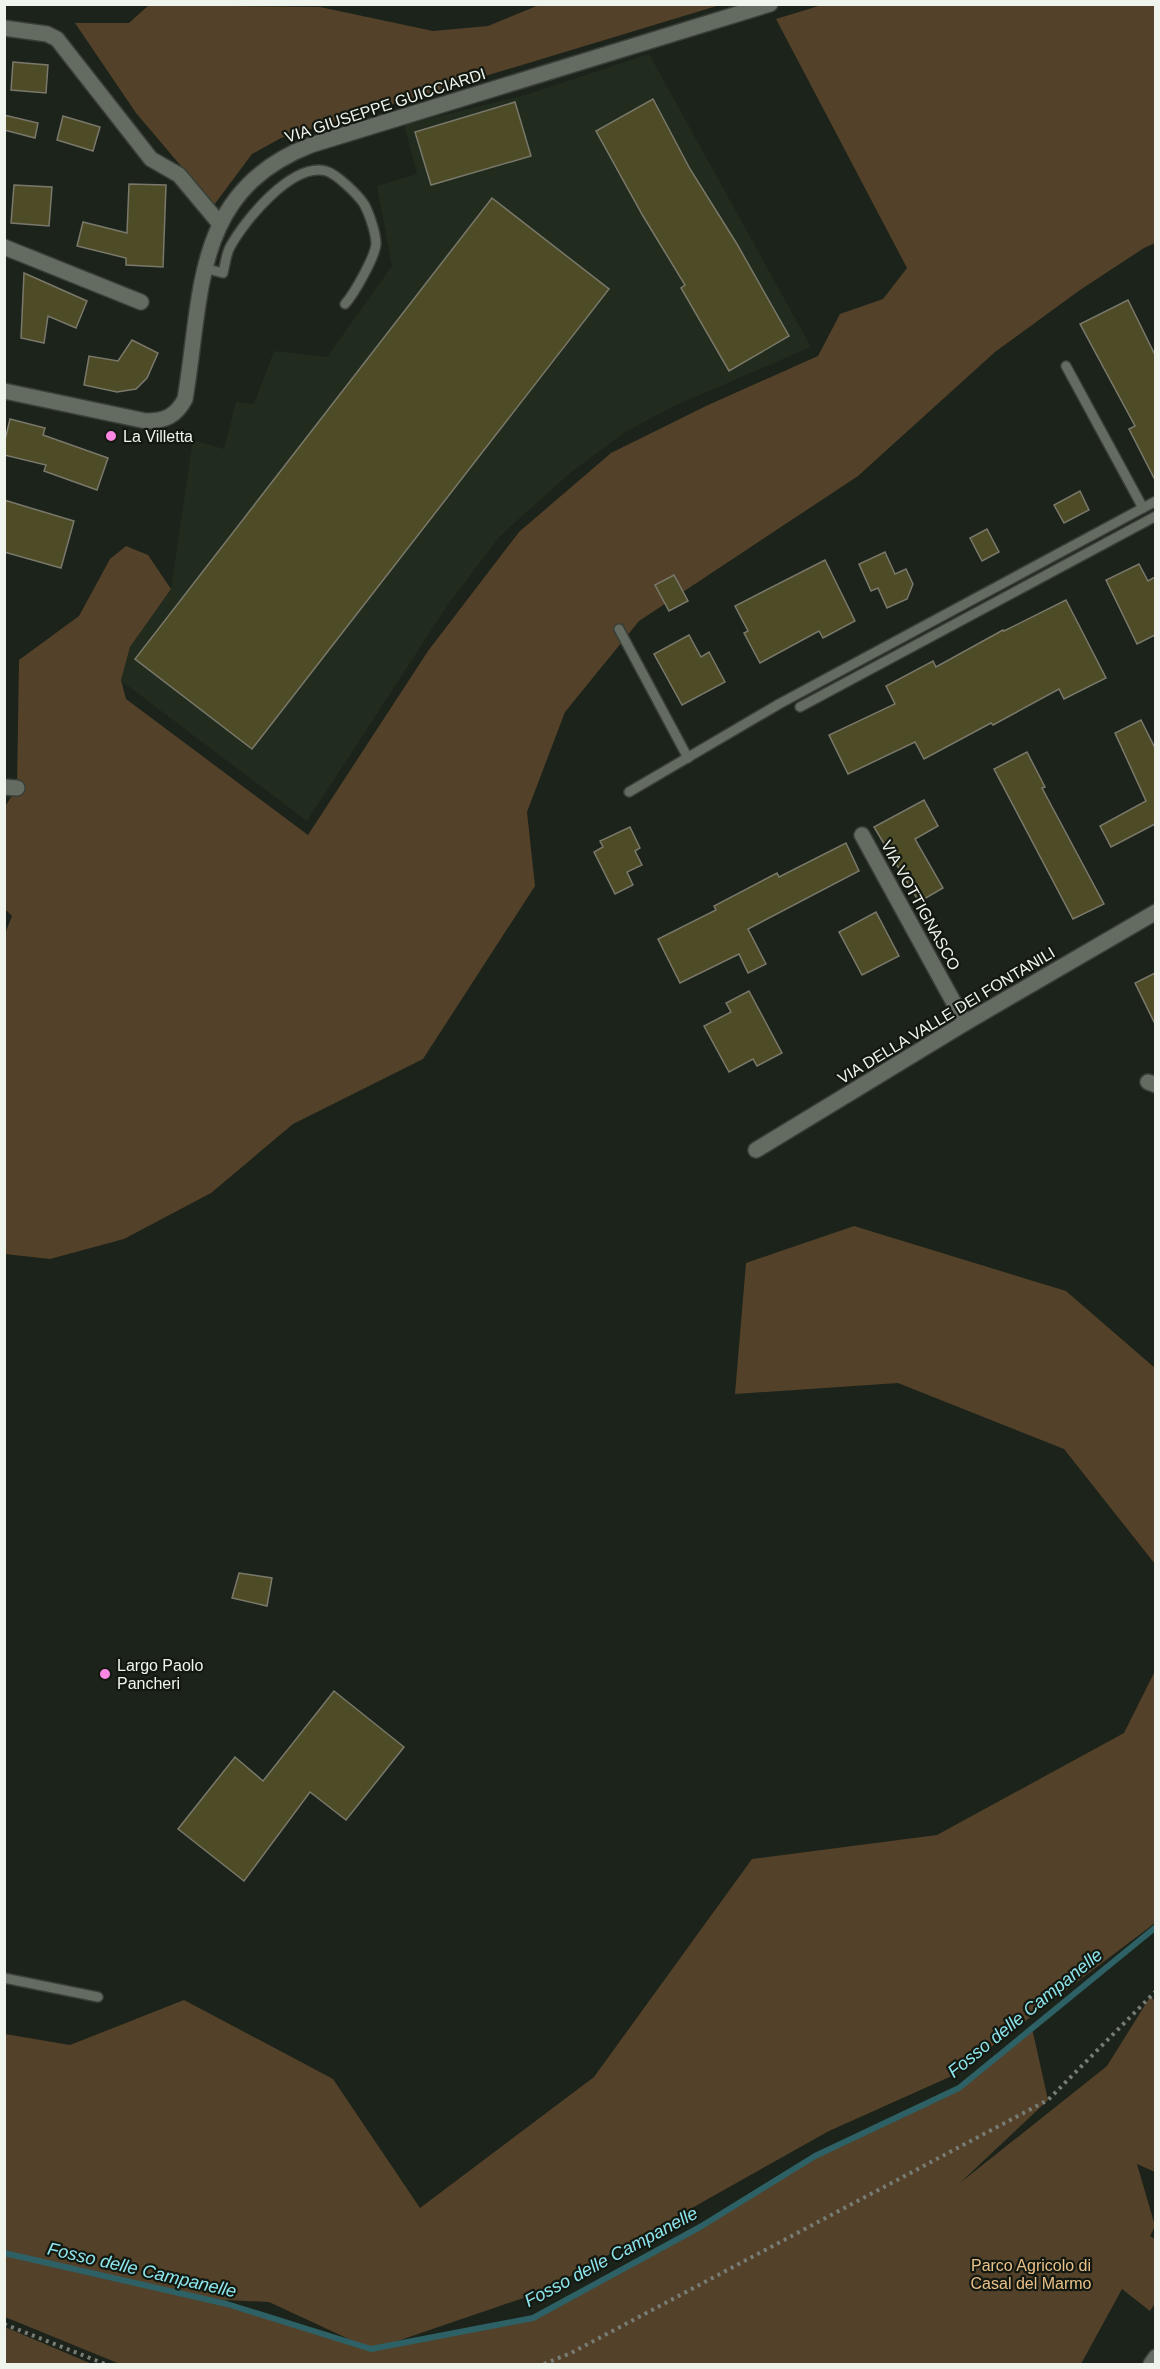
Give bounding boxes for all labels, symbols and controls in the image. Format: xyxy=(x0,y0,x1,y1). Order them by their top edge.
street label: VIA GIUSEPPE GUICCIARDI xyxy=(283,65,488,146)
place label: La Villetta xyxy=(123,428,193,445)
marker: La Villetta xyxy=(104,429,118,443)
street label: VIA VOTTIGNASCO xyxy=(878,837,963,973)
street label: VIA DELLA VALLE DEI FONTANILI xyxy=(835,944,1058,1087)
place label: Largo Paolo Pancheri xyxy=(117,1657,203,1692)
marker: Largo Paolo Pancheri xyxy=(98,1667,112,1681)
water label: Fosso delle Campanelle xyxy=(944,1944,1106,2082)
water label: Fosso delle Campanelle xyxy=(521,2203,701,2311)
water label: Fosso delle Campanelle xyxy=(46,2239,238,2301)
park label: Parco Agricolo di Casal del Marmo xyxy=(971,2257,1092,2292)

